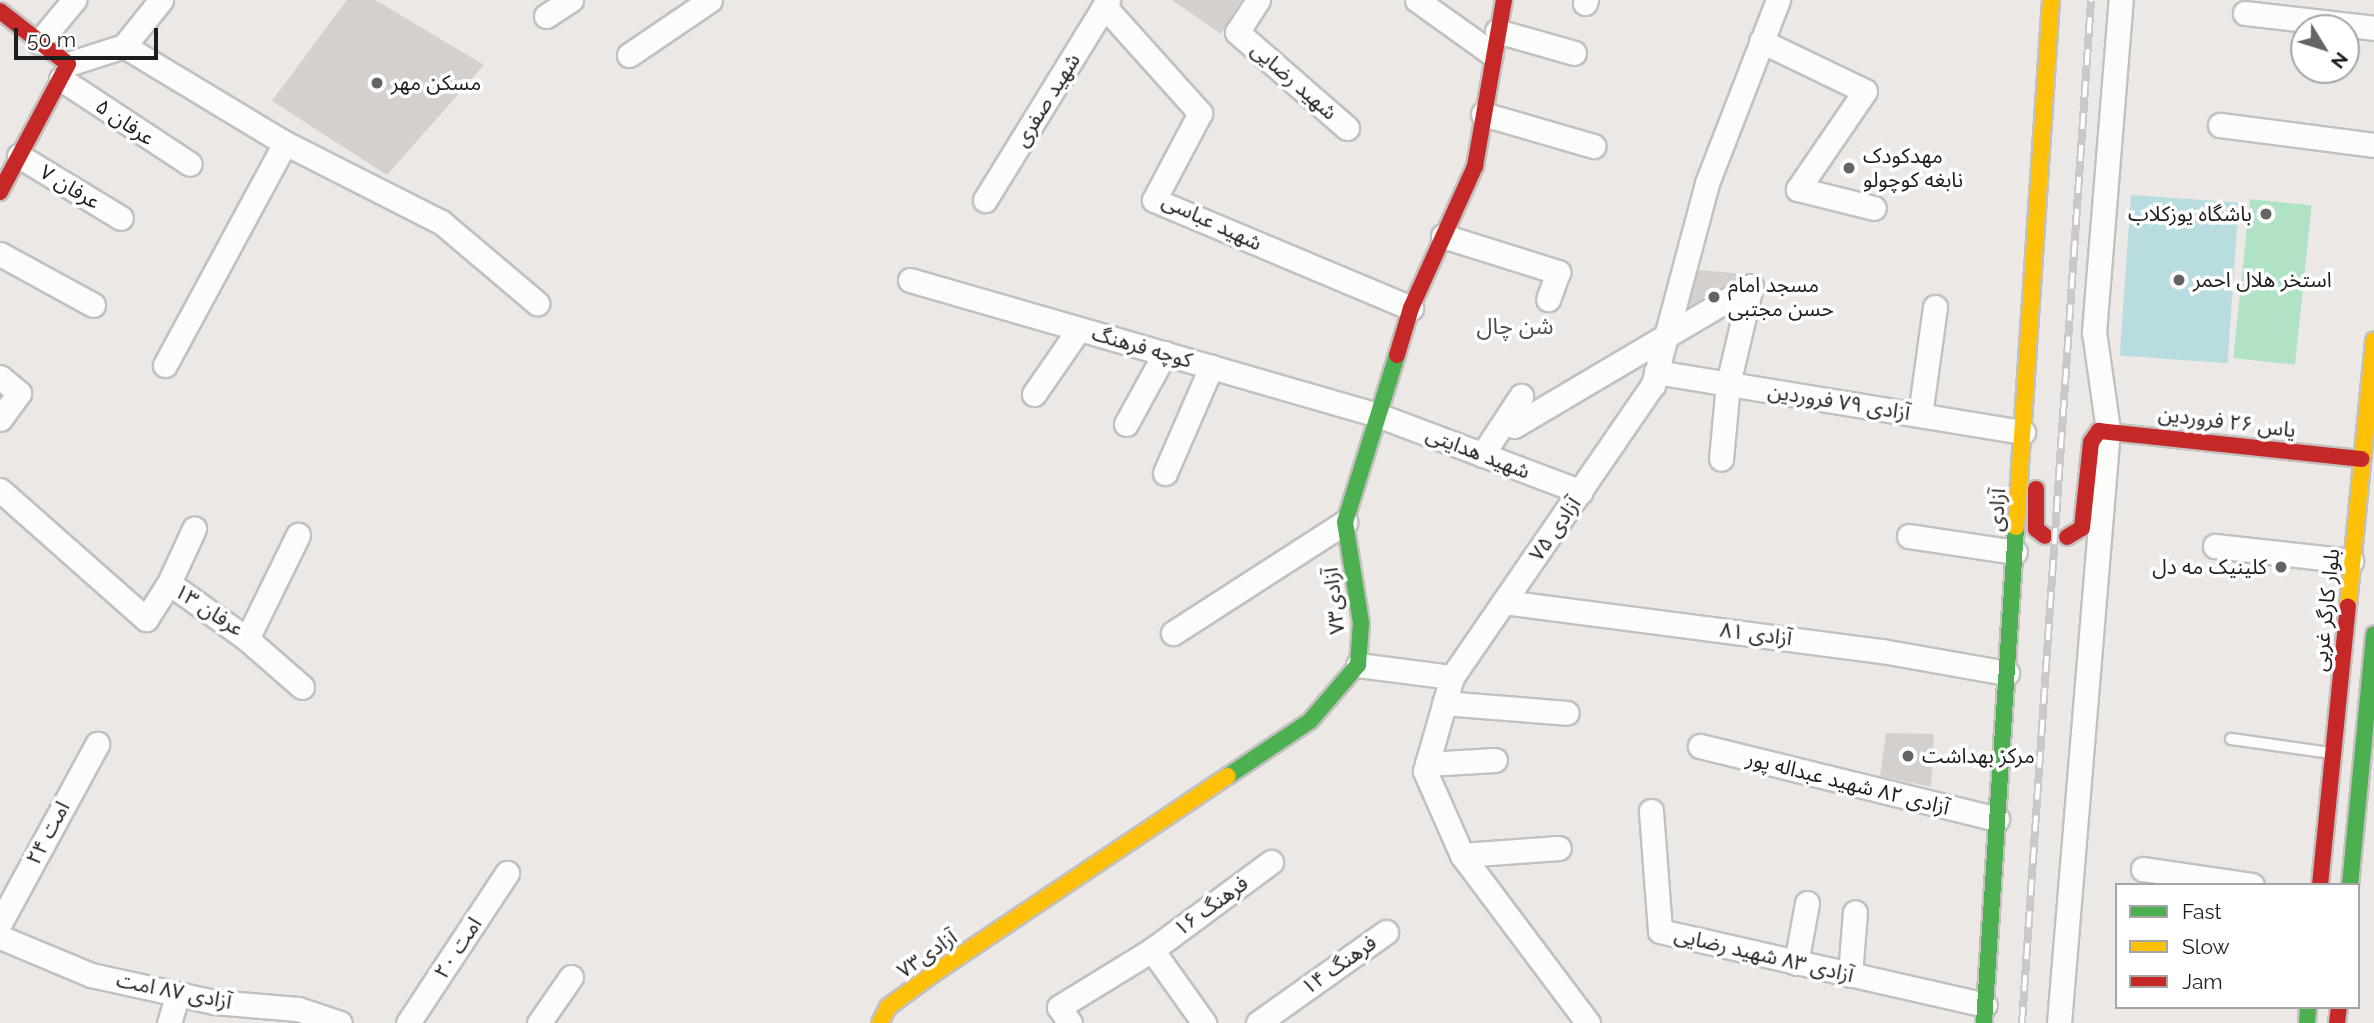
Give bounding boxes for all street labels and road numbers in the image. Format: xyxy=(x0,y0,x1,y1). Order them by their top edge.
street label: شهید رضایی xyxy=(1246,37,1342,125)
street label: شهید صفری xyxy=(1008,49,1086,151)
street label: عرفان ۵ xyxy=(91,93,159,151)
street label: عرفان ۷ xyxy=(35,159,105,215)
street label: شهید عباسی xyxy=(1158,188,1266,256)
street label: کوچه فرهنگ xyxy=(1089,321,1195,373)
street label: آزادی ۷۹ فروردین xyxy=(1766,378,1912,426)
street label: یاس ۲۶ فروردین xyxy=(2157,401,2297,443)
street label: شهید هدایتی xyxy=(1422,422,1534,484)
street label: آزادی xyxy=(1983,488,2011,532)
street label: آزادی ۷۵ xyxy=(1524,492,1586,566)
street label: بلوار کارگر غربی xyxy=(2307,547,2345,673)
street label: آزادی۷۳ xyxy=(1318,566,1350,636)
street label: عرفان ۱۳ xyxy=(170,578,248,642)
street label: آزادی ۸۱ xyxy=(1718,617,1794,651)
street label: آزادی ۸۲ شهید عبداله پور xyxy=(1744,746,1952,820)
street label: امت ۲۴ xyxy=(21,797,75,869)
street label: فرهنگ ۱۶ xyxy=(1169,871,1253,941)
street label: امت ۲۰ xyxy=(429,912,487,984)
street label: آزادی ۸۳ شهید رضایی xyxy=(1672,922,1856,988)
street label: آزادی۷۳ xyxy=(892,924,962,984)
street label: فرهنگ ۱۴ xyxy=(1297,930,1381,1000)
street label: آزادی ۸۷ امت xyxy=(114,967,234,1015)

